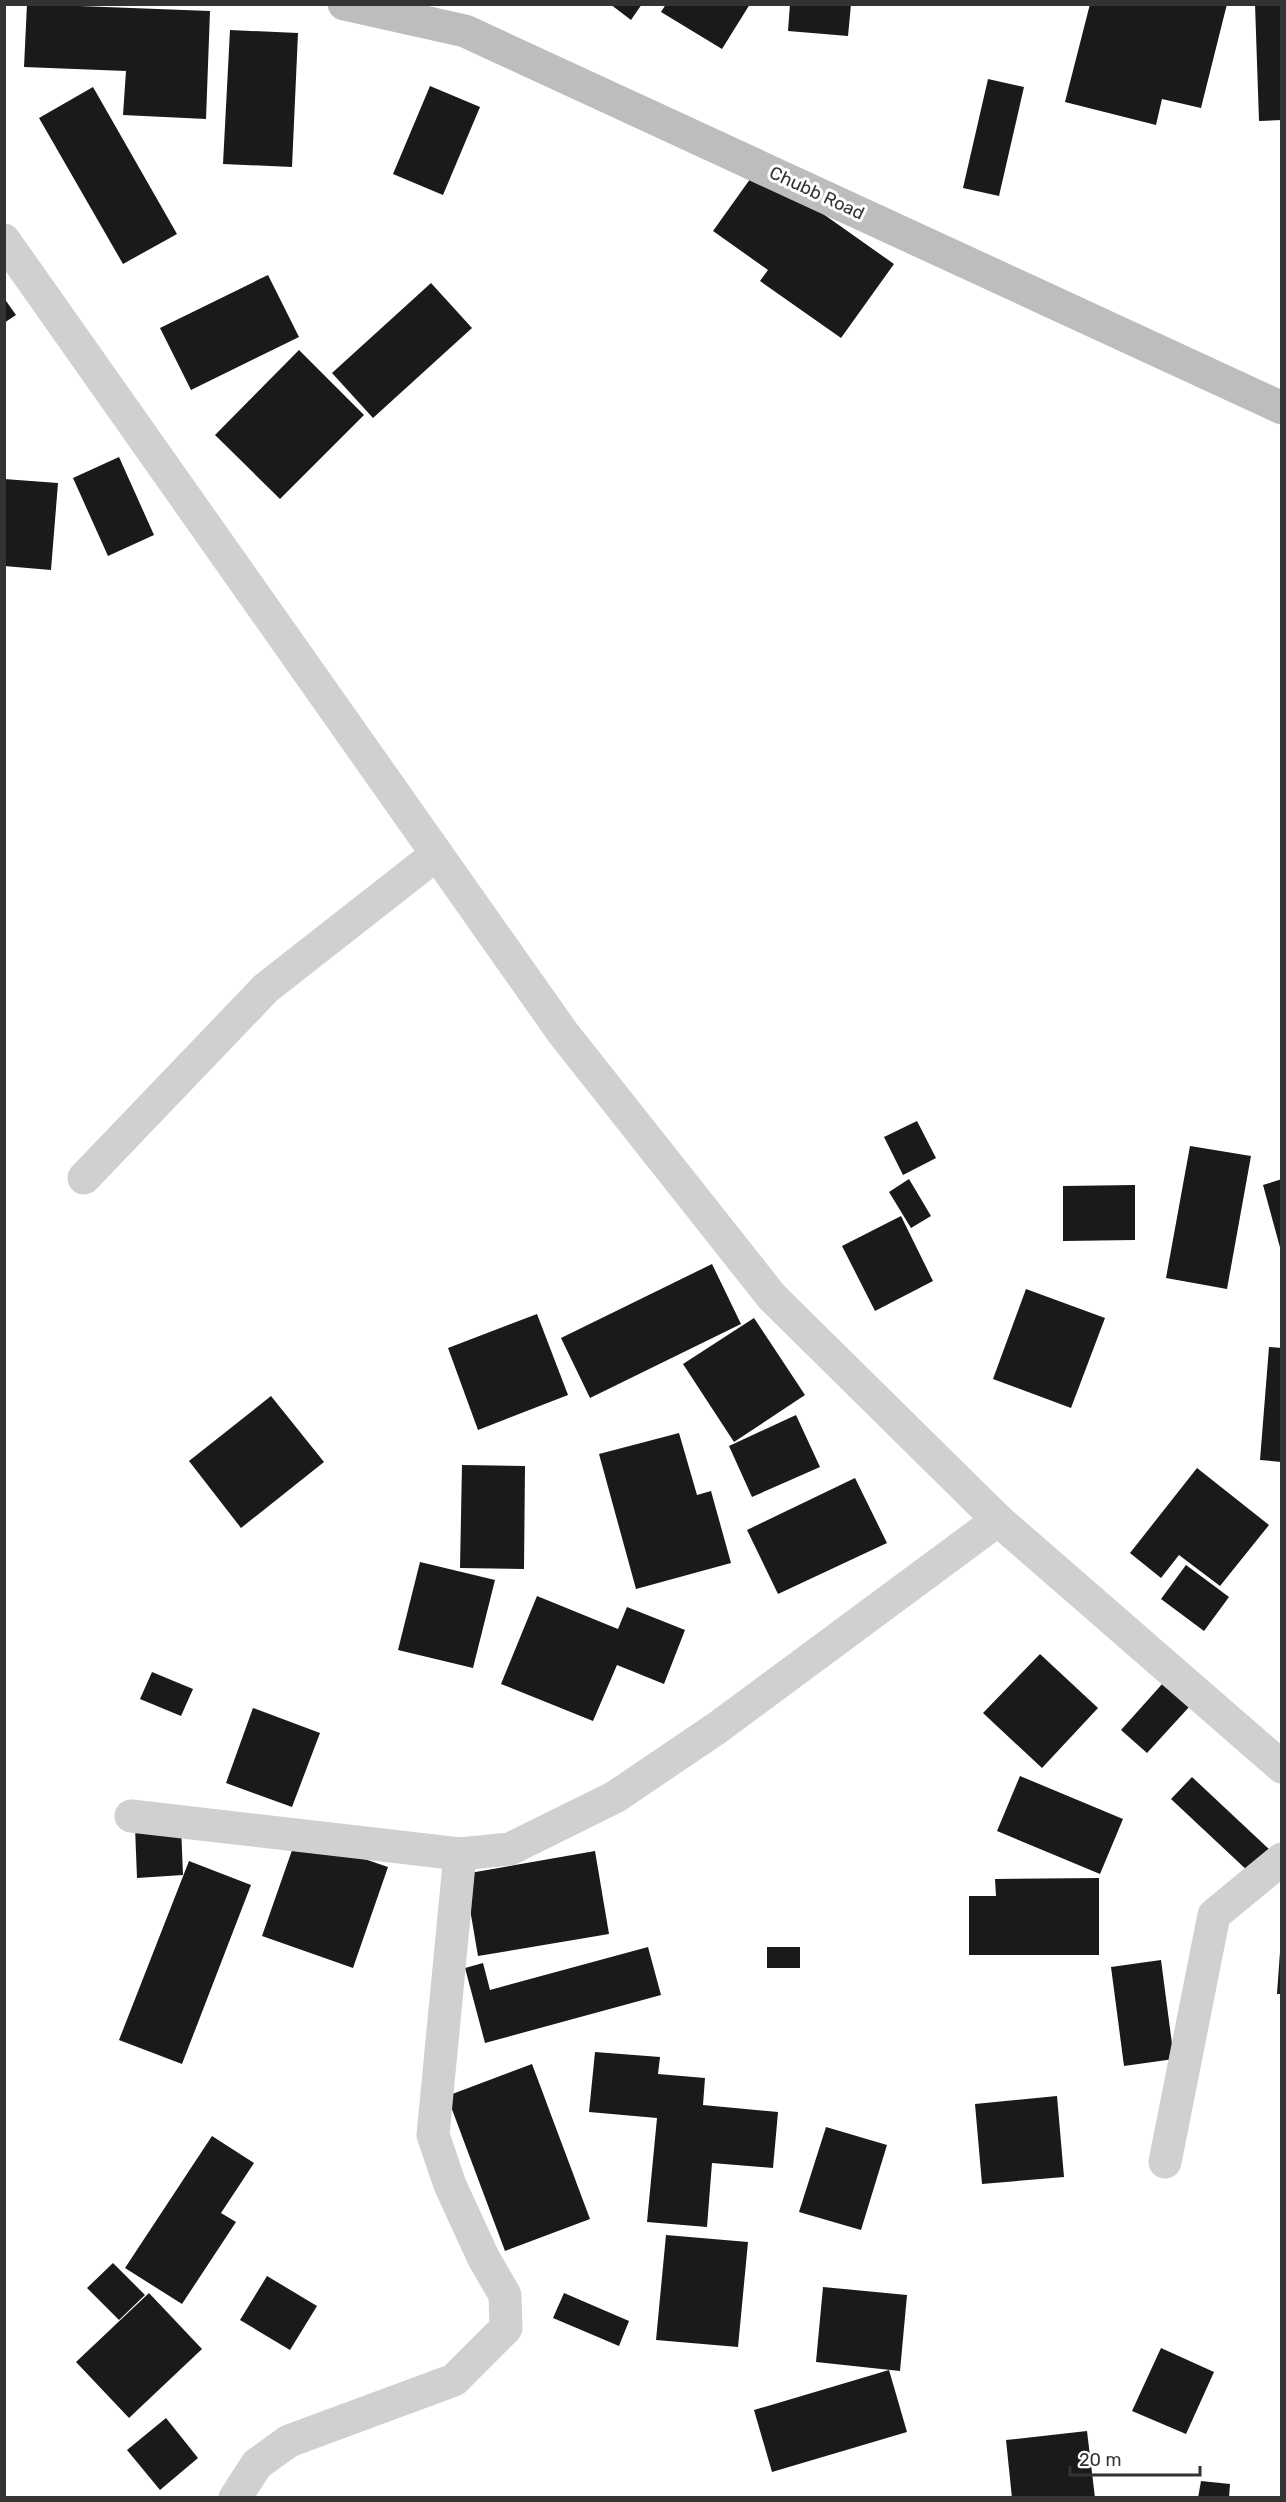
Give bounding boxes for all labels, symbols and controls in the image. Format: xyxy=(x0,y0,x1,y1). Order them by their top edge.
street label: Chubb Road xyxy=(766,161,868,225)
scale bar xyxy=(1070,2439,1200,2477)
text: 20 m xyxy=(1079,2449,1121,2471)

